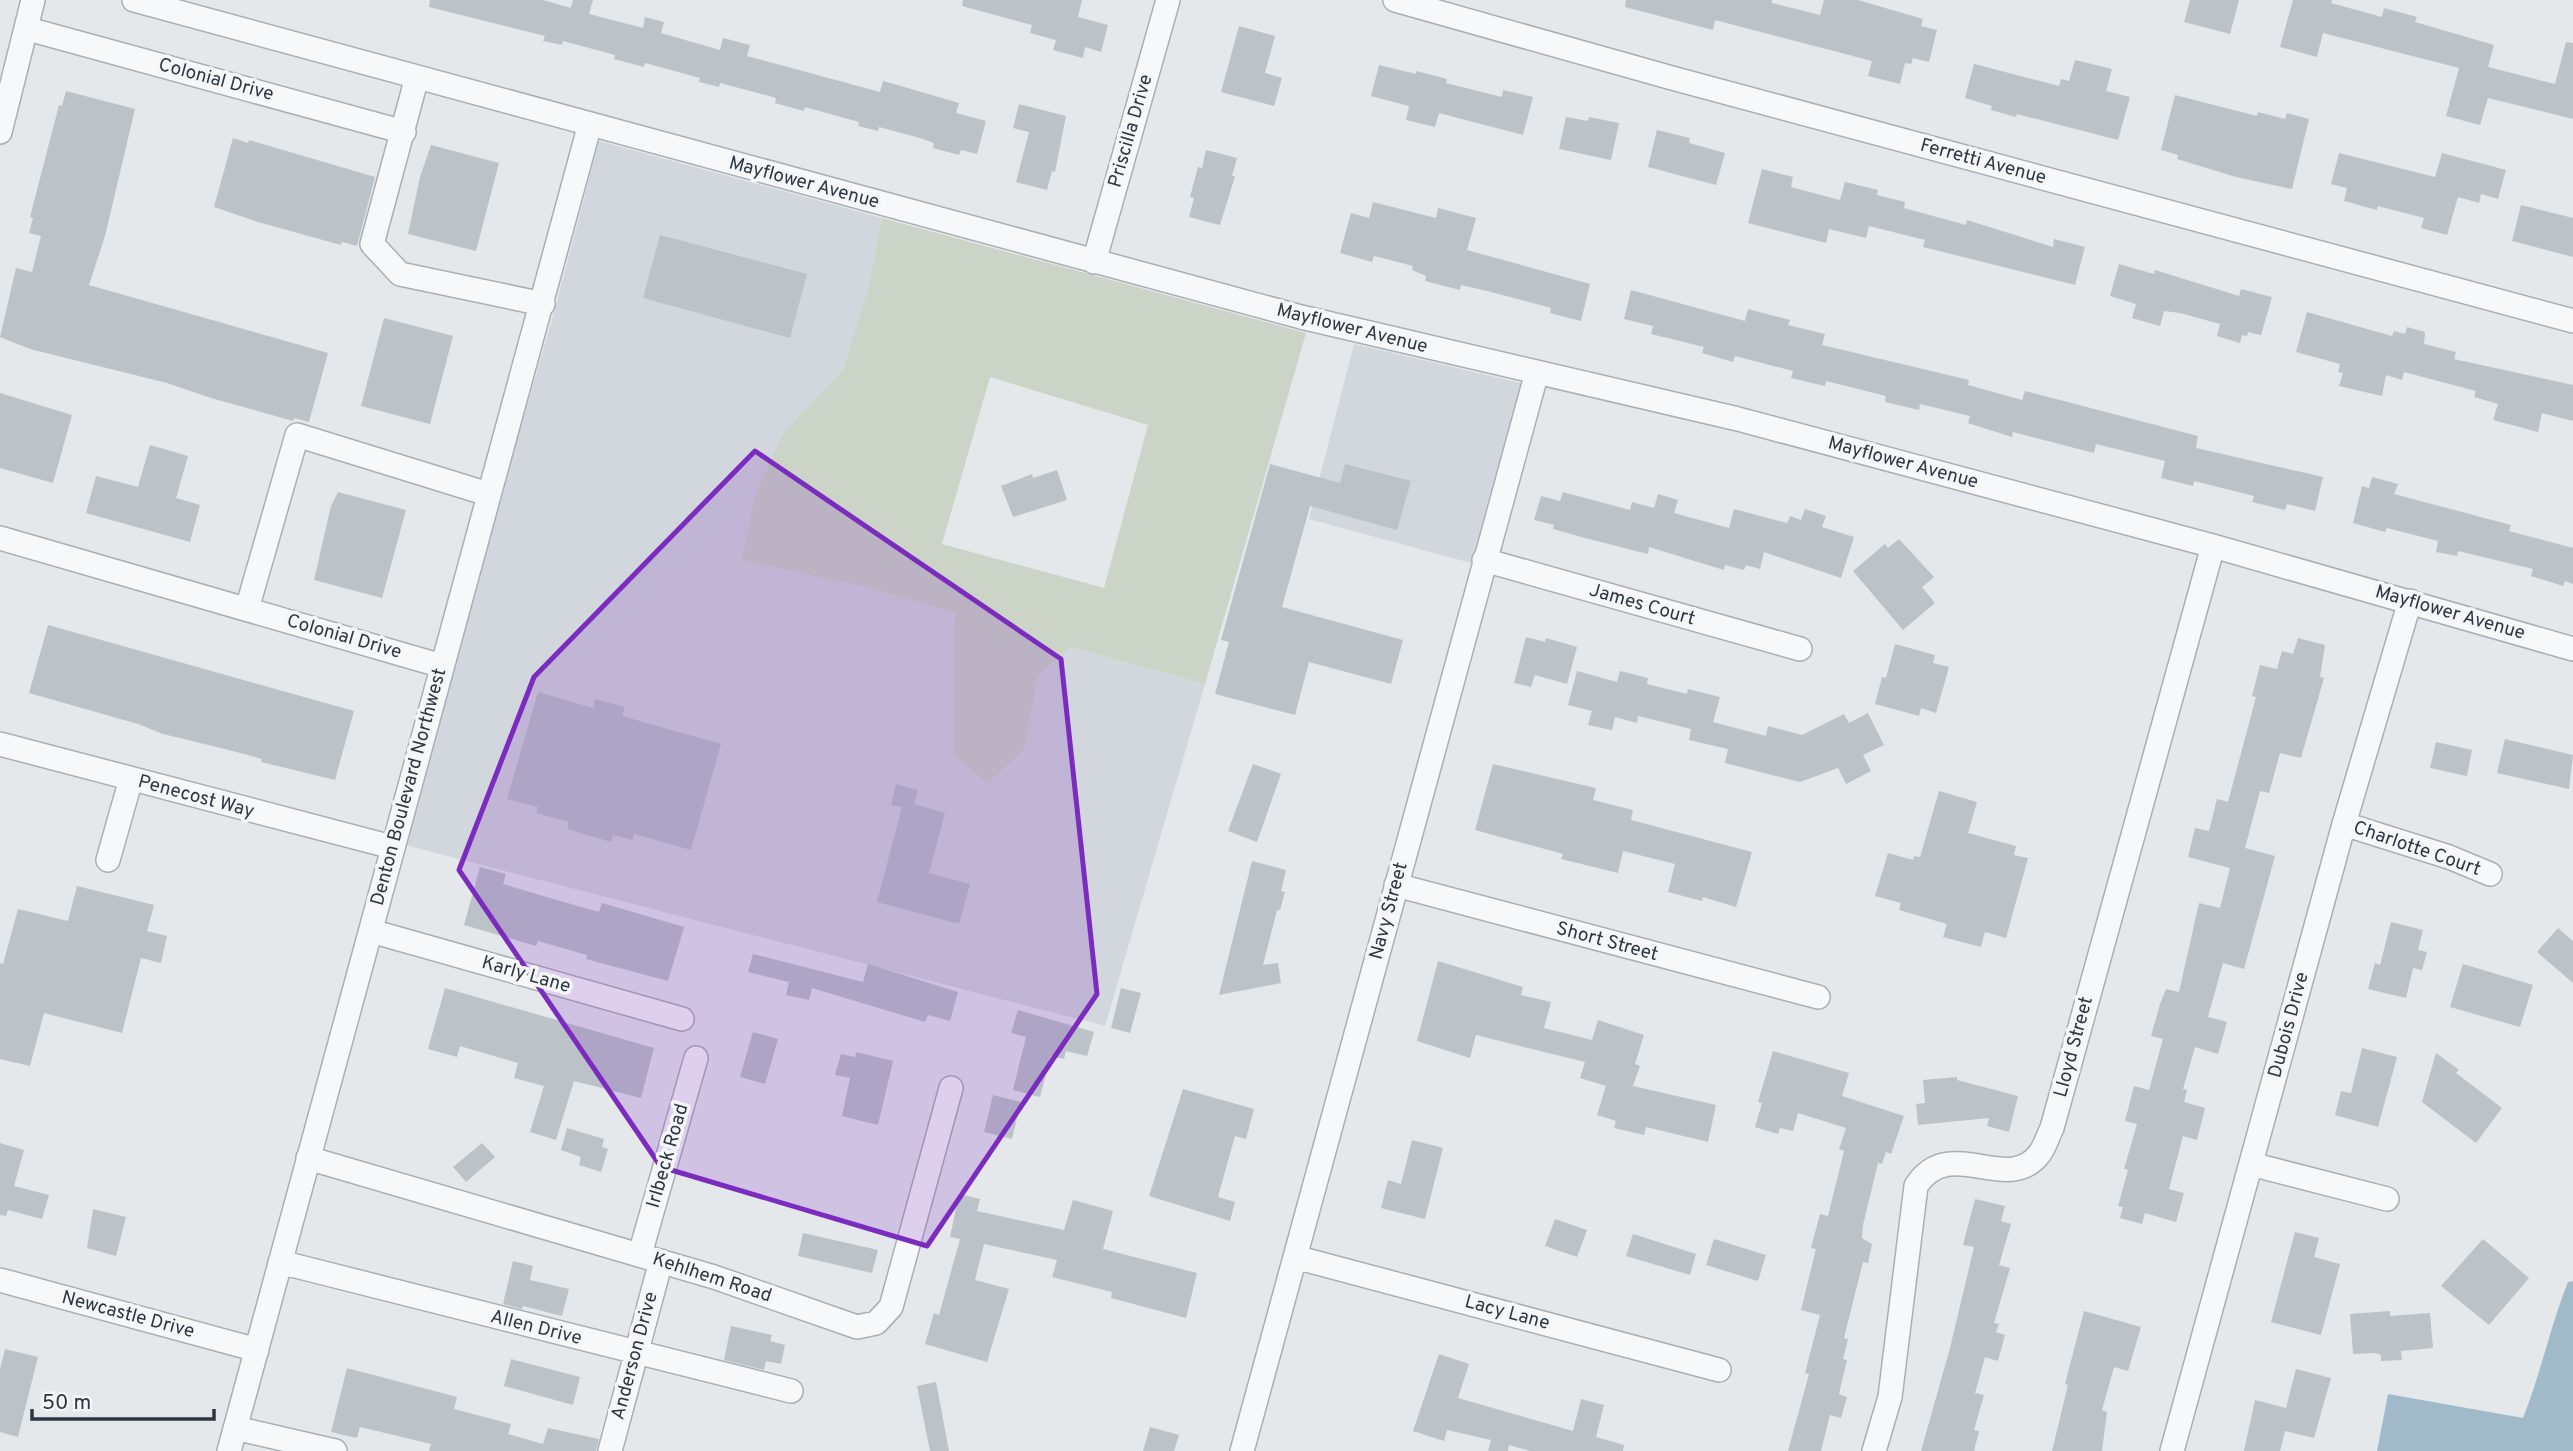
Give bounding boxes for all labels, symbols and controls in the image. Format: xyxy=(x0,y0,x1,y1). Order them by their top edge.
street label: Colonial Drive xyxy=(156,53,276,107)
street label: Priscilla Drive xyxy=(1103,72,1159,190)
street label: Ferretti Avenue xyxy=(1917,134,2049,190)
street label: Mayflower Avenue xyxy=(726,151,882,215)
street label: Mayflower Avenue xyxy=(1274,299,1430,359)
street label: Mayflower Avenue xyxy=(1825,431,1981,495)
street label: James Court xyxy=(1586,578,1698,632)
street label: Mayflower Avenue xyxy=(2372,580,2528,646)
street label: Colonial Drive xyxy=(284,609,404,665)
street label: Denton Boulevard Northwest xyxy=(366,666,452,908)
street label: Penecost Way xyxy=(135,770,257,824)
street label: Charlotte Court xyxy=(2350,816,2484,882)
street label: Navy Street xyxy=(1364,860,1414,962)
street label: Short Street xyxy=(1553,917,1661,967)
street label: Karly Lane xyxy=(479,951,573,999)
street label: Dubois Drive xyxy=(2263,970,2315,1080)
street label: Lloyd Street xyxy=(2049,994,2099,1100)
street label: Irlbeck Road xyxy=(642,1101,694,1211)
street label: Kehlhem Road xyxy=(649,1247,775,1309)
street label: Newcastle Drive xyxy=(59,1286,197,1344)
street label: Anderson Drive xyxy=(606,1289,664,1423)
street label: Lacy Lane xyxy=(1462,1290,1552,1336)
street label: Allen Drive xyxy=(488,1305,584,1351)
scale bar xyxy=(32,1378,214,1422)
text: 50 m xyxy=(42,1390,91,1417)

